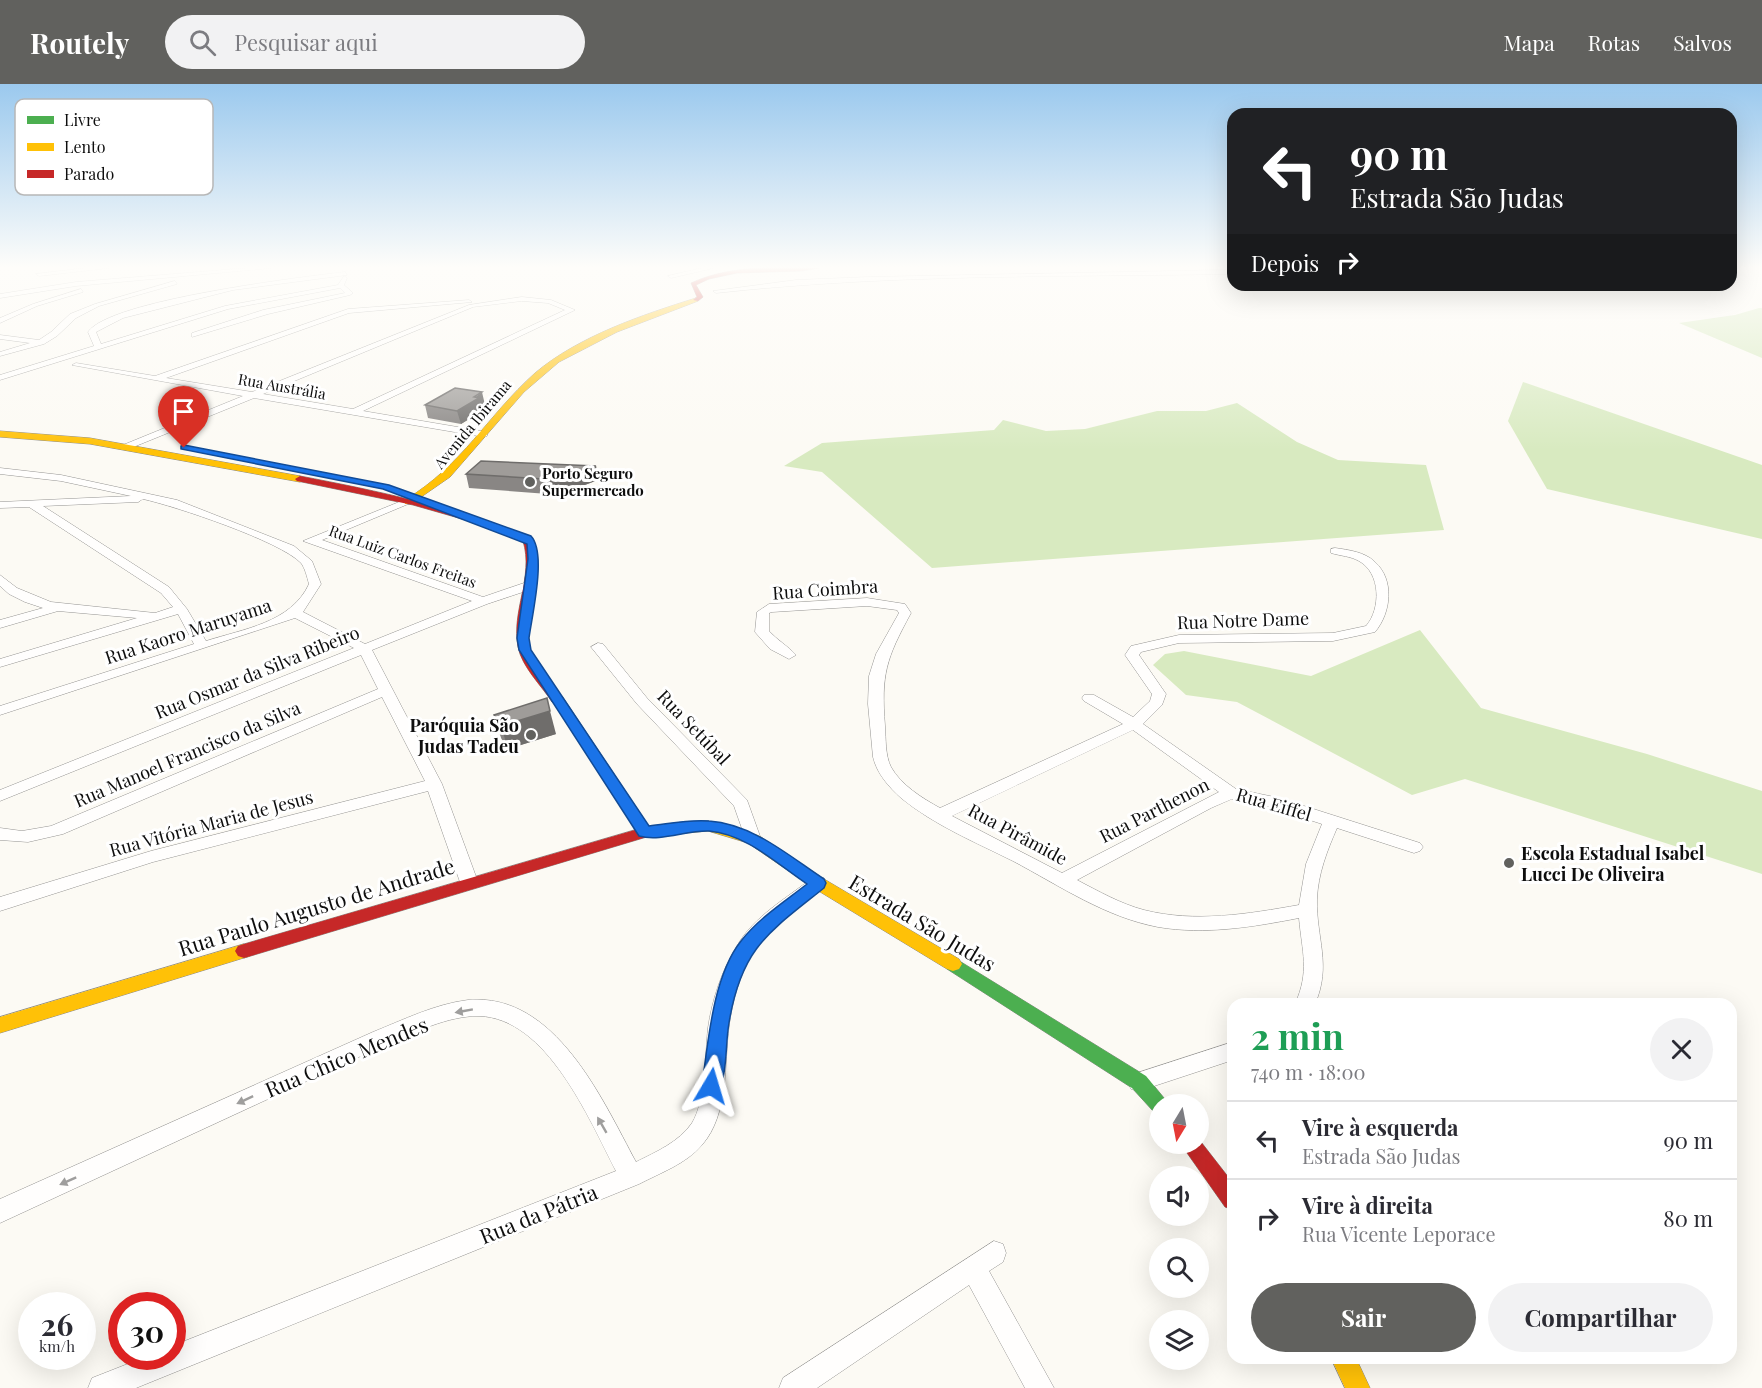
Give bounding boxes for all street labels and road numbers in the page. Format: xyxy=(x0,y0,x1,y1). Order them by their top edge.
street label: Rua Austrália xyxy=(236,368,328,404)
street label: Avenida Ibirama xyxy=(428,375,515,473)
street label: Rua Luiz Carlos Freitas xyxy=(326,520,480,592)
street label: Rua Coimbra xyxy=(771,573,879,605)
street label: Rua Kaoro Maruyama xyxy=(102,593,274,669)
street label: Rua Notre Dame xyxy=(1177,606,1309,634)
street label: Rua Osmar da Silva Ribeiro xyxy=(151,620,363,724)
street label: Rua Setúbal xyxy=(652,684,736,770)
street label: Rua Manoel Francisco da Silva xyxy=(70,695,304,813)
street label: Rua Parthenon xyxy=(1095,772,1213,848)
street label: Rua Eiffel xyxy=(1234,782,1314,826)
street label: Rua Vitória Maria de Jesus xyxy=(107,784,315,862)
street label: Rua Pirâmide xyxy=(964,798,1072,870)
street label: Rua Paulo Augusto de Andrade xyxy=(174,851,458,961)
street label: Estrada São Judas xyxy=(844,867,1002,977)
street label: Rua Chico Mendes xyxy=(260,1009,432,1103)
street label: Rua da Pátria xyxy=(475,1176,602,1249)

